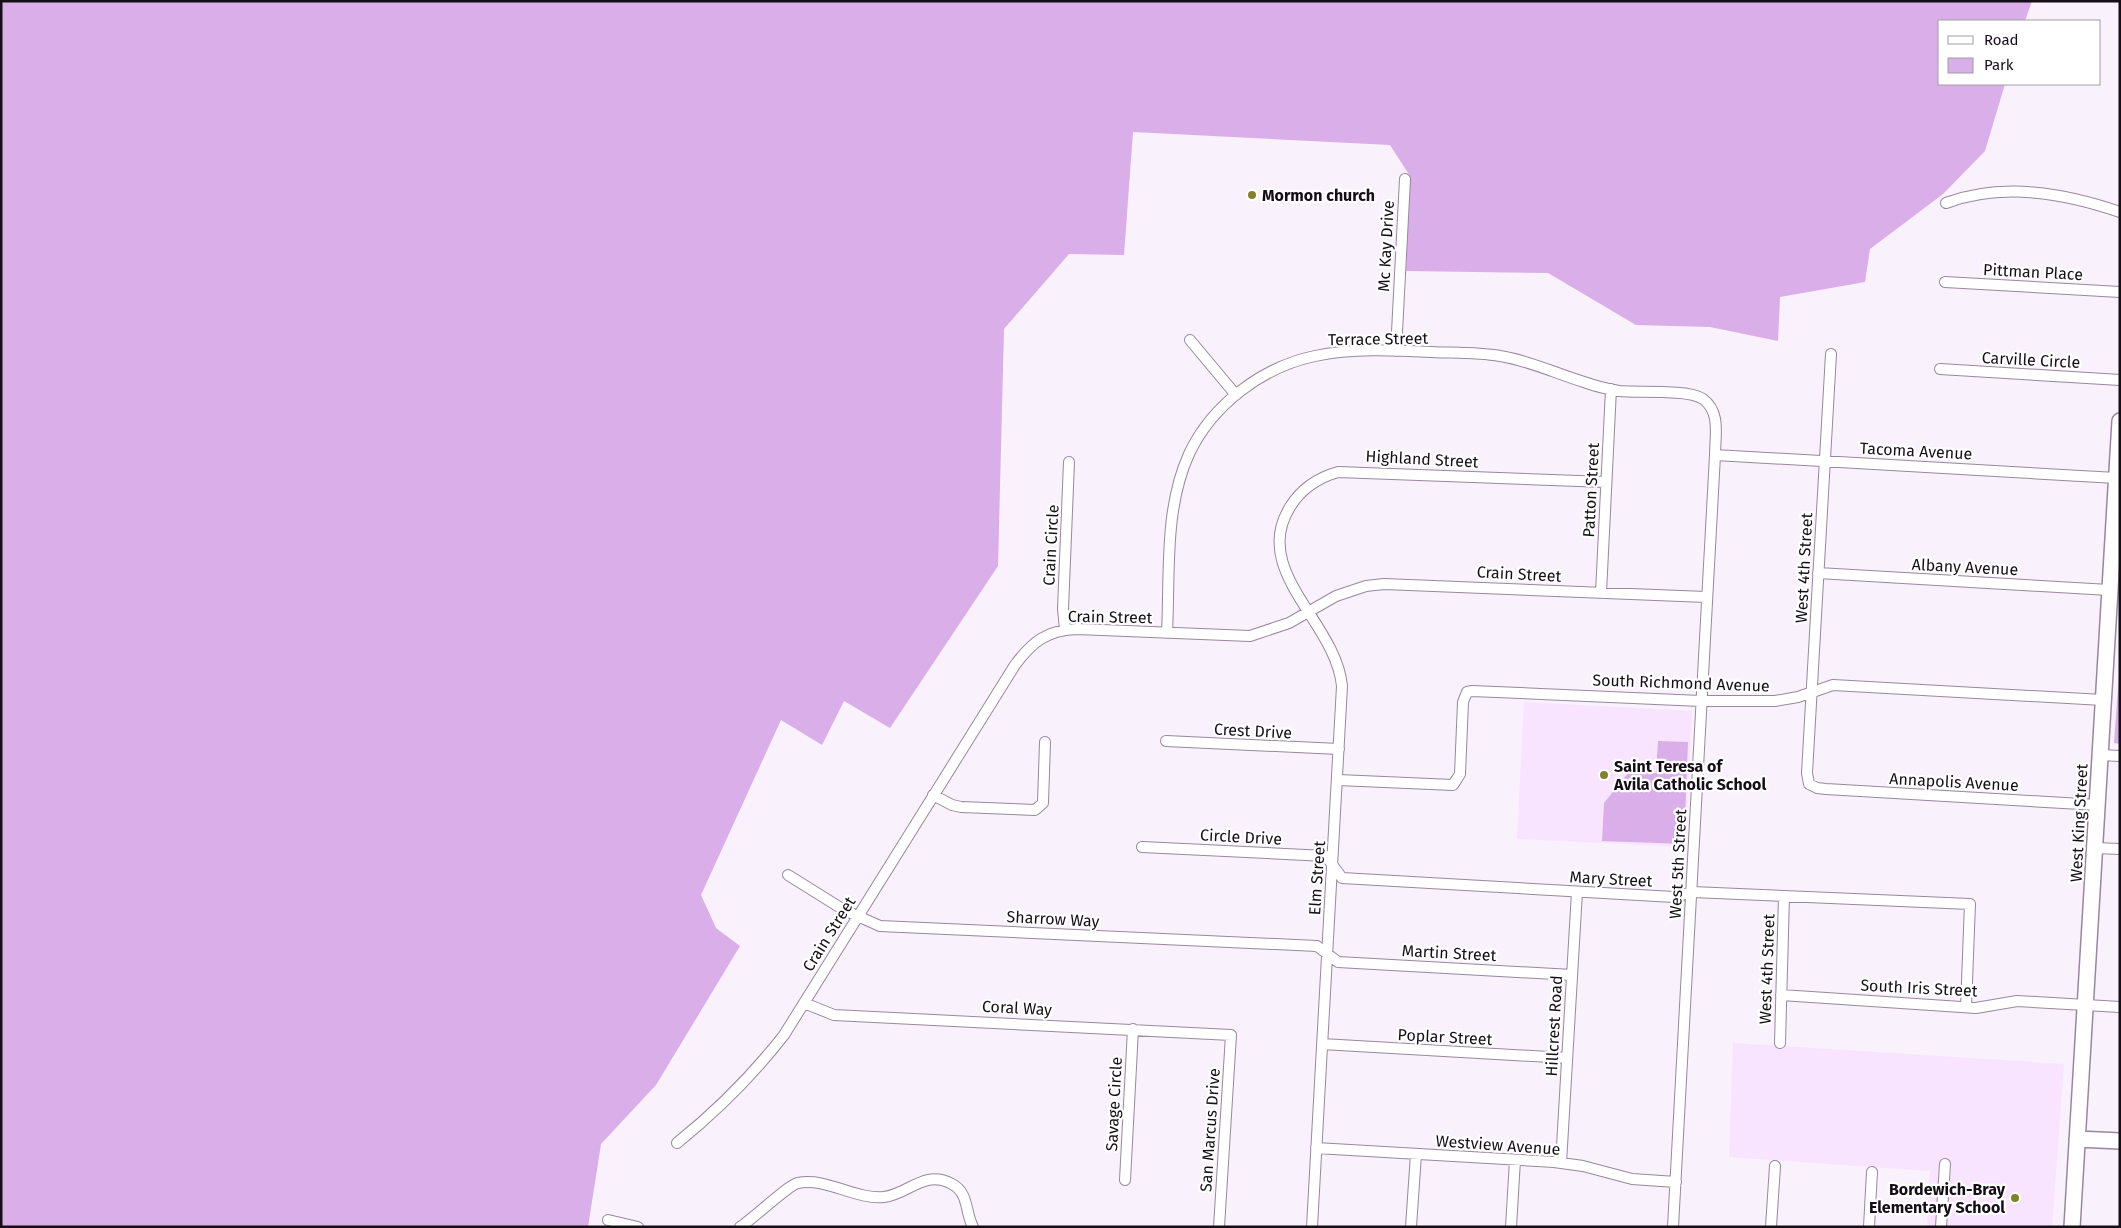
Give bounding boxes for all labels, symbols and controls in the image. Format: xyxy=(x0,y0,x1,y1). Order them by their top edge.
legend xyxy=(1938,20,2101,85)
text: Road xyxy=(1984,31,2019,49)
text: Park xyxy=(1984,56,2014,74)
place label: Mormon church xyxy=(1262,186,1375,205)
marker: Mormon church xyxy=(1246,189,1258,201)
street label: Mc Kay Drive xyxy=(1374,200,1398,292)
street label: Pittman Place xyxy=(1983,260,2083,284)
street label: Terrace Street xyxy=(1328,329,1429,349)
street label: Carville Circle xyxy=(1981,348,2081,372)
street label: Tacoma Avenue xyxy=(1859,439,1973,463)
street label: Patton Street xyxy=(1579,442,1603,538)
street label: Highland Street xyxy=(1365,447,1479,471)
street label: Crain Circle xyxy=(1039,504,1063,586)
street label: West 4th Street xyxy=(1792,512,1816,624)
street label: Albany Avenue xyxy=(1911,555,2019,579)
street label: Crain Street xyxy=(1476,562,1562,586)
street label: Crain Street xyxy=(1068,607,1153,627)
street label: South Richmond Avenue xyxy=(1592,670,1770,696)
street label: Crest Drive xyxy=(1213,719,1293,743)
place label: Saint Teresa of Avila Catholic School xyxy=(1613,757,1766,794)
street label: West King Street xyxy=(2066,763,2092,883)
marker: Saint Teresa of Avila Catholic School xyxy=(1598,769,1610,781)
street label: Annapolis Avenue xyxy=(1889,769,2019,795)
street label: West 5th Street xyxy=(1666,808,1690,919)
street label: Circle Drive xyxy=(1200,825,1282,849)
street label: Elm Street xyxy=(1305,840,1329,916)
street label: Mary Street xyxy=(1569,867,1653,891)
street label: Crain Street xyxy=(799,893,860,975)
street label: Sharrow Way xyxy=(1006,907,1100,931)
street label: West 4th Street xyxy=(1756,913,1778,1025)
street label: Martin Street xyxy=(1401,941,1497,965)
street label: Hillcrest Road xyxy=(1542,975,1566,1077)
street label: South Iris Street xyxy=(1860,975,1978,1001)
street label: Coral Way xyxy=(981,997,1053,1019)
street label: Poplar Street xyxy=(1397,1025,1493,1049)
street label: Savage Circle xyxy=(1102,1056,1126,1152)
street label: San Marcus Drive xyxy=(1196,1068,1224,1192)
street label: Westview Avenue xyxy=(1435,1131,1561,1159)
place label: Bordewich-Bray Elementary School xyxy=(1869,1180,2006,1217)
marker: Bordewich-Bray Elementary School xyxy=(2009,1192,2021,1204)

